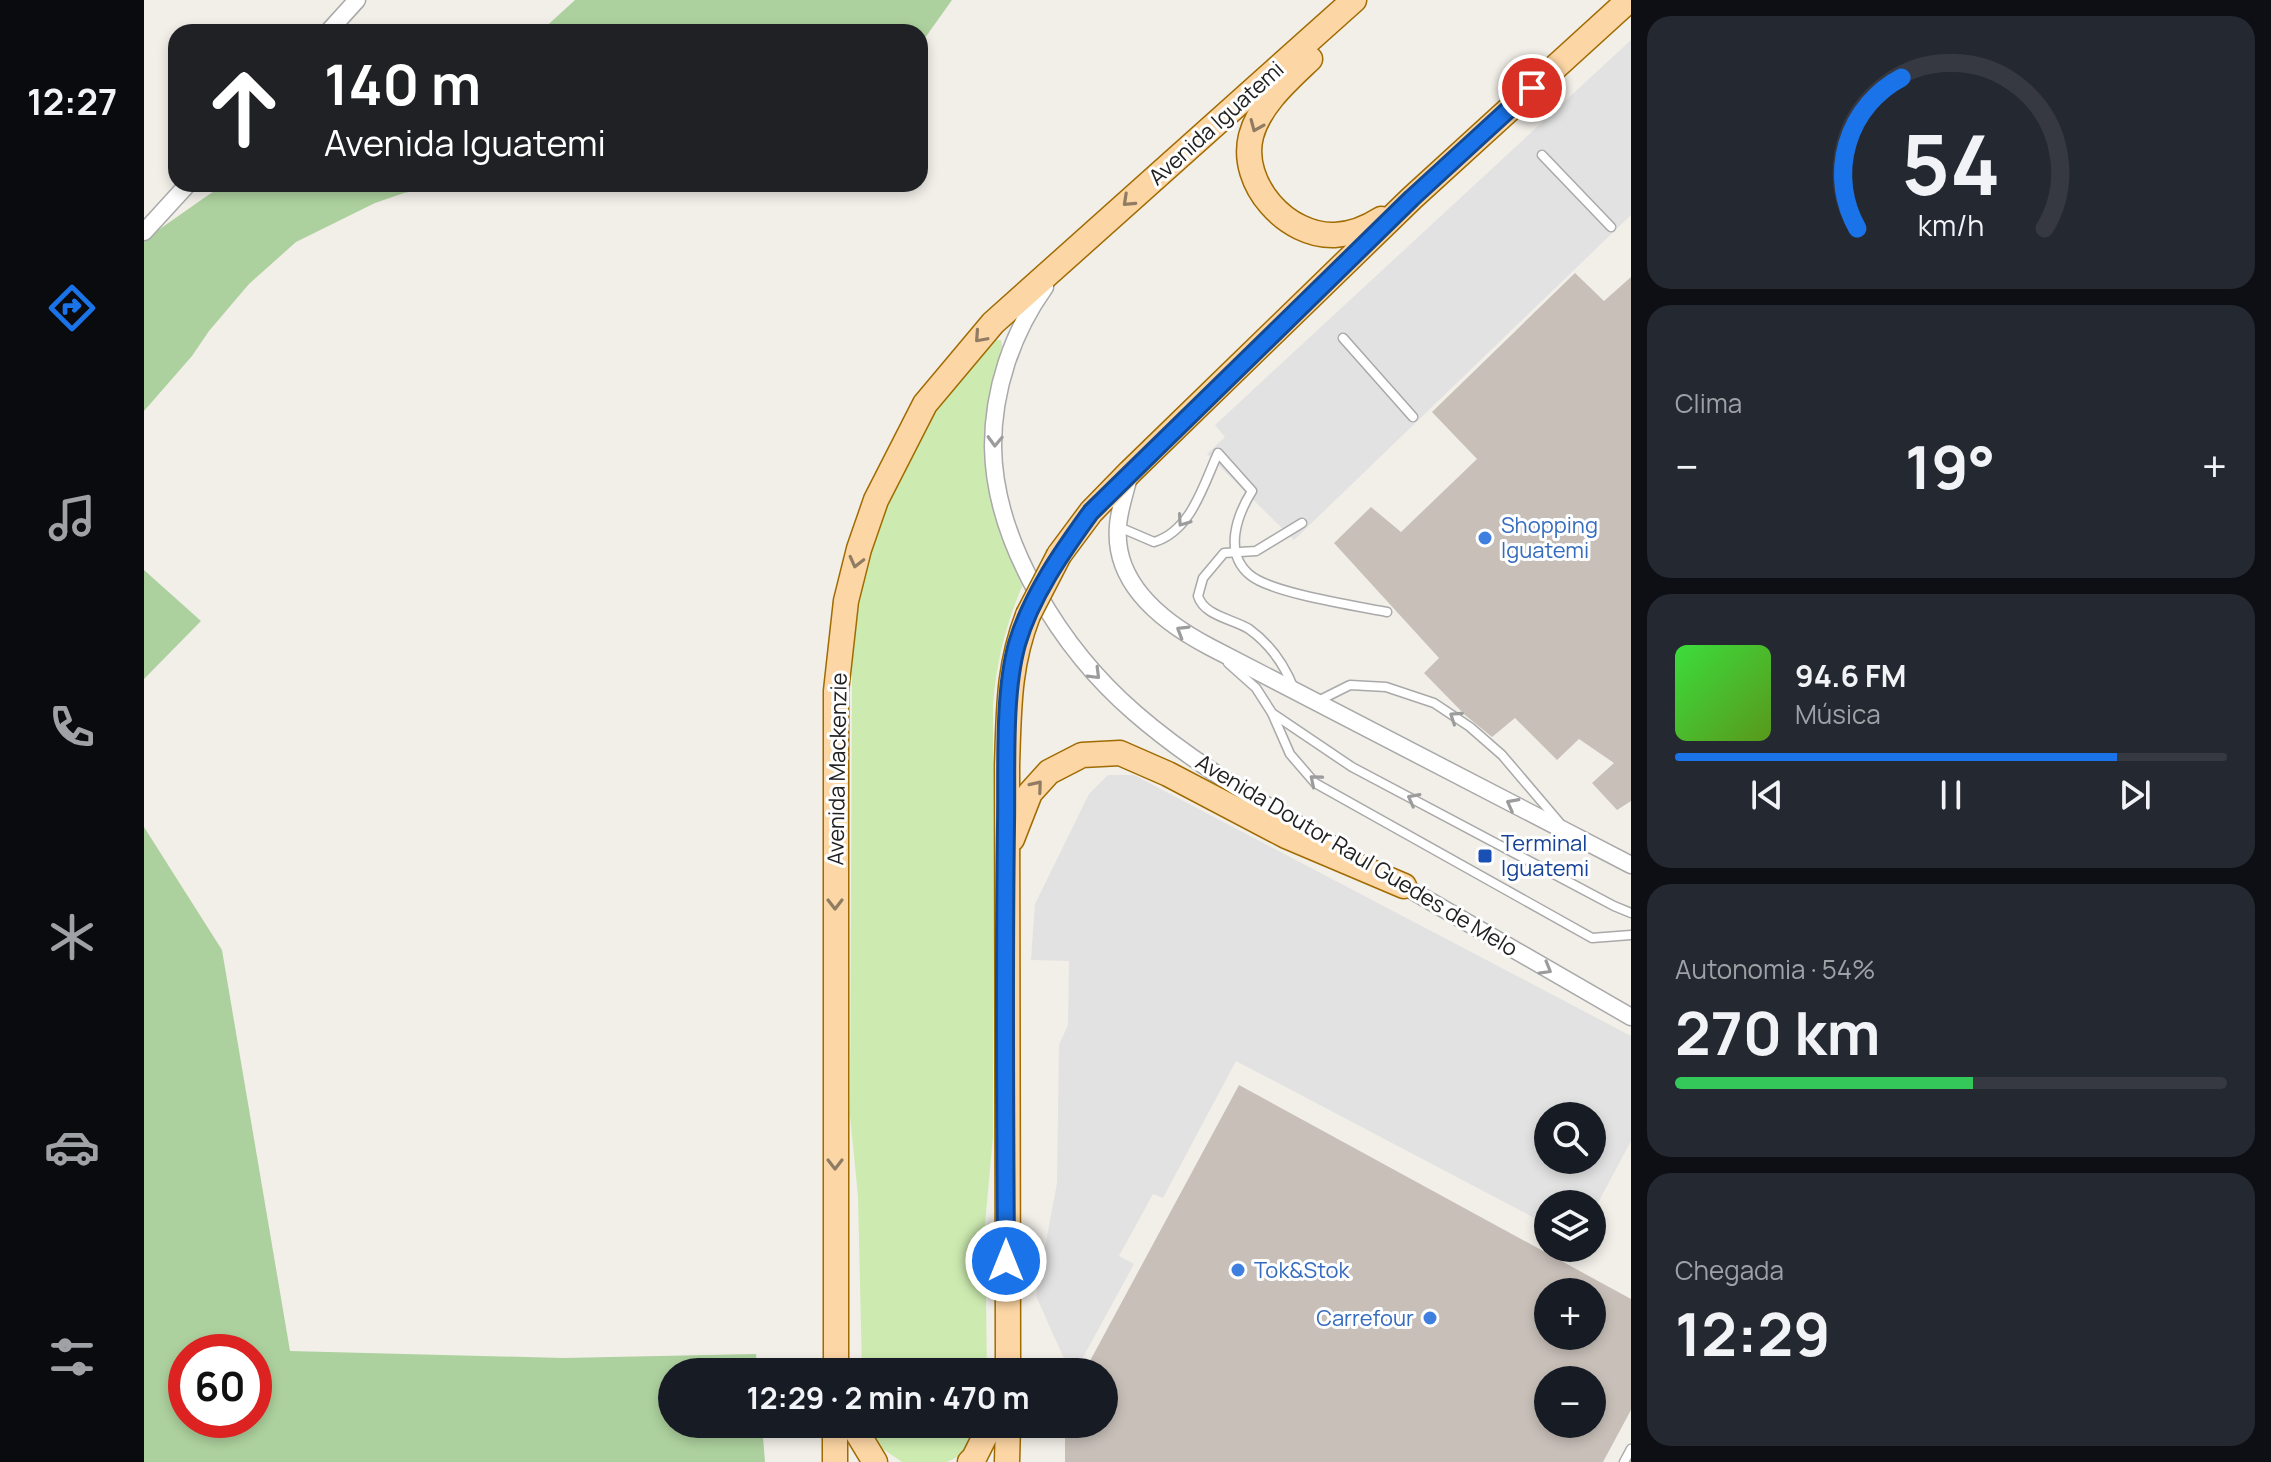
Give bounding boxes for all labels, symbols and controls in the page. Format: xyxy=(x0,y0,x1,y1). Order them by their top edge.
text: 140 m xyxy=(324,45,481,122)
street label: Avenida Iguatemi xyxy=(1142,54,1290,192)
pin xyxy=(1498,54,1566,122)
icon: ahead xyxy=(192,56,296,160)
icon: arrive xyxy=(1510,66,1554,110)
text: 12:27 xyxy=(27,77,117,126)
text: 54 xyxy=(1901,105,2001,219)
text: Avenida Iguatemi xyxy=(324,118,606,167)
one-way arrow xyxy=(1249,118,1265,132)
one-way arrow xyxy=(1123,192,1138,206)
text: km/h xyxy=(1918,206,1984,245)
icon: directions xyxy=(44,280,100,336)
one-way arrow xyxy=(975,328,990,342)
text: Clima xyxy=(1675,385,1742,421)
text: 19° xyxy=(1905,425,1995,507)
one-way arrow xyxy=(986,435,1003,448)
text: − xyxy=(1675,436,1699,496)
text: + xyxy=(2202,436,2227,496)
icon: music xyxy=(44,490,100,546)
place label: Shopping Iguatemi xyxy=(1501,510,1598,565)
one-way arrow xyxy=(1178,513,1193,527)
marker: Shopping Iguatemi xyxy=(1476,529,1494,547)
one-way arrow xyxy=(848,554,865,568)
one-way arrow xyxy=(1176,626,1191,641)
text: 94.6 FM xyxy=(1795,655,1906,696)
one-way arrow xyxy=(1086,665,1100,680)
street label: Avenida Mackenzie xyxy=(820,672,854,866)
text: Música xyxy=(1795,696,1881,732)
icon: phone xyxy=(44,699,100,755)
one-way arrow xyxy=(1449,711,1464,726)
street label: Avenida Doutor Raul Guedes de Melo xyxy=(1190,747,1524,963)
icon: previous xyxy=(1745,773,1789,817)
icon: pause xyxy=(1929,773,1973,817)
icon: next xyxy=(2113,773,2157,817)
one-way arrow xyxy=(1310,775,1325,790)
one-way arrow xyxy=(1027,781,1042,795)
one-way arrow xyxy=(1406,794,1421,809)
one-way arrow xyxy=(1505,798,1520,813)
place label: Terminal Iguatemi xyxy=(1501,828,1589,883)
marker: Terminal Iguatemi xyxy=(1476,847,1494,865)
one-way arrow xyxy=(826,898,843,911)
icon: climate xyxy=(44,909,100,965)
text: Autonomia · 54% xyxy=(1675,951,1876,987)
one-way arrow xyxy=(1537,959,1552,975)
text: 270 km xyxy=(1675,991,1880,1073)
map controls xyxy=(1534,1102,1606,1438)
button: search xyxy=(1534,1102,1606,1174)
icon: car xyxy=(44,1119,100,1175)
one-way arrow xyxy=(826,1158,844,1171)
button: layers xyxy=(1534,1190,1606,1262)
position arrow xyxy=(964,1219,1048,1303)
text: Chegada xyxy=(1675,1252,1784,1288)
place label: Tok&Stok xyxy=(1254,1255,1351,1285)
marker: Tok&Stok xyxy=(1229,1261,1247,1279)
button: + xyxy=(1534,1278,1606,1350)
text: 12:29 xyxy=(1675,1292,1831,1374)
place label: Carrefour xyxy=(1316,1303,1414,1333)
marker: Carrefour xyxy=(1421,1309,1439,1327)
icon: filters xyxy=(44,1329,100,1385)
speed limit sign: 60 xyxy=(168,1334,272,1438)
button: − xyxy=(1534,1366,1606,1438)
text: 12:29 · 2 min · 470 m xyxy=(747,1377,1029,1418)

